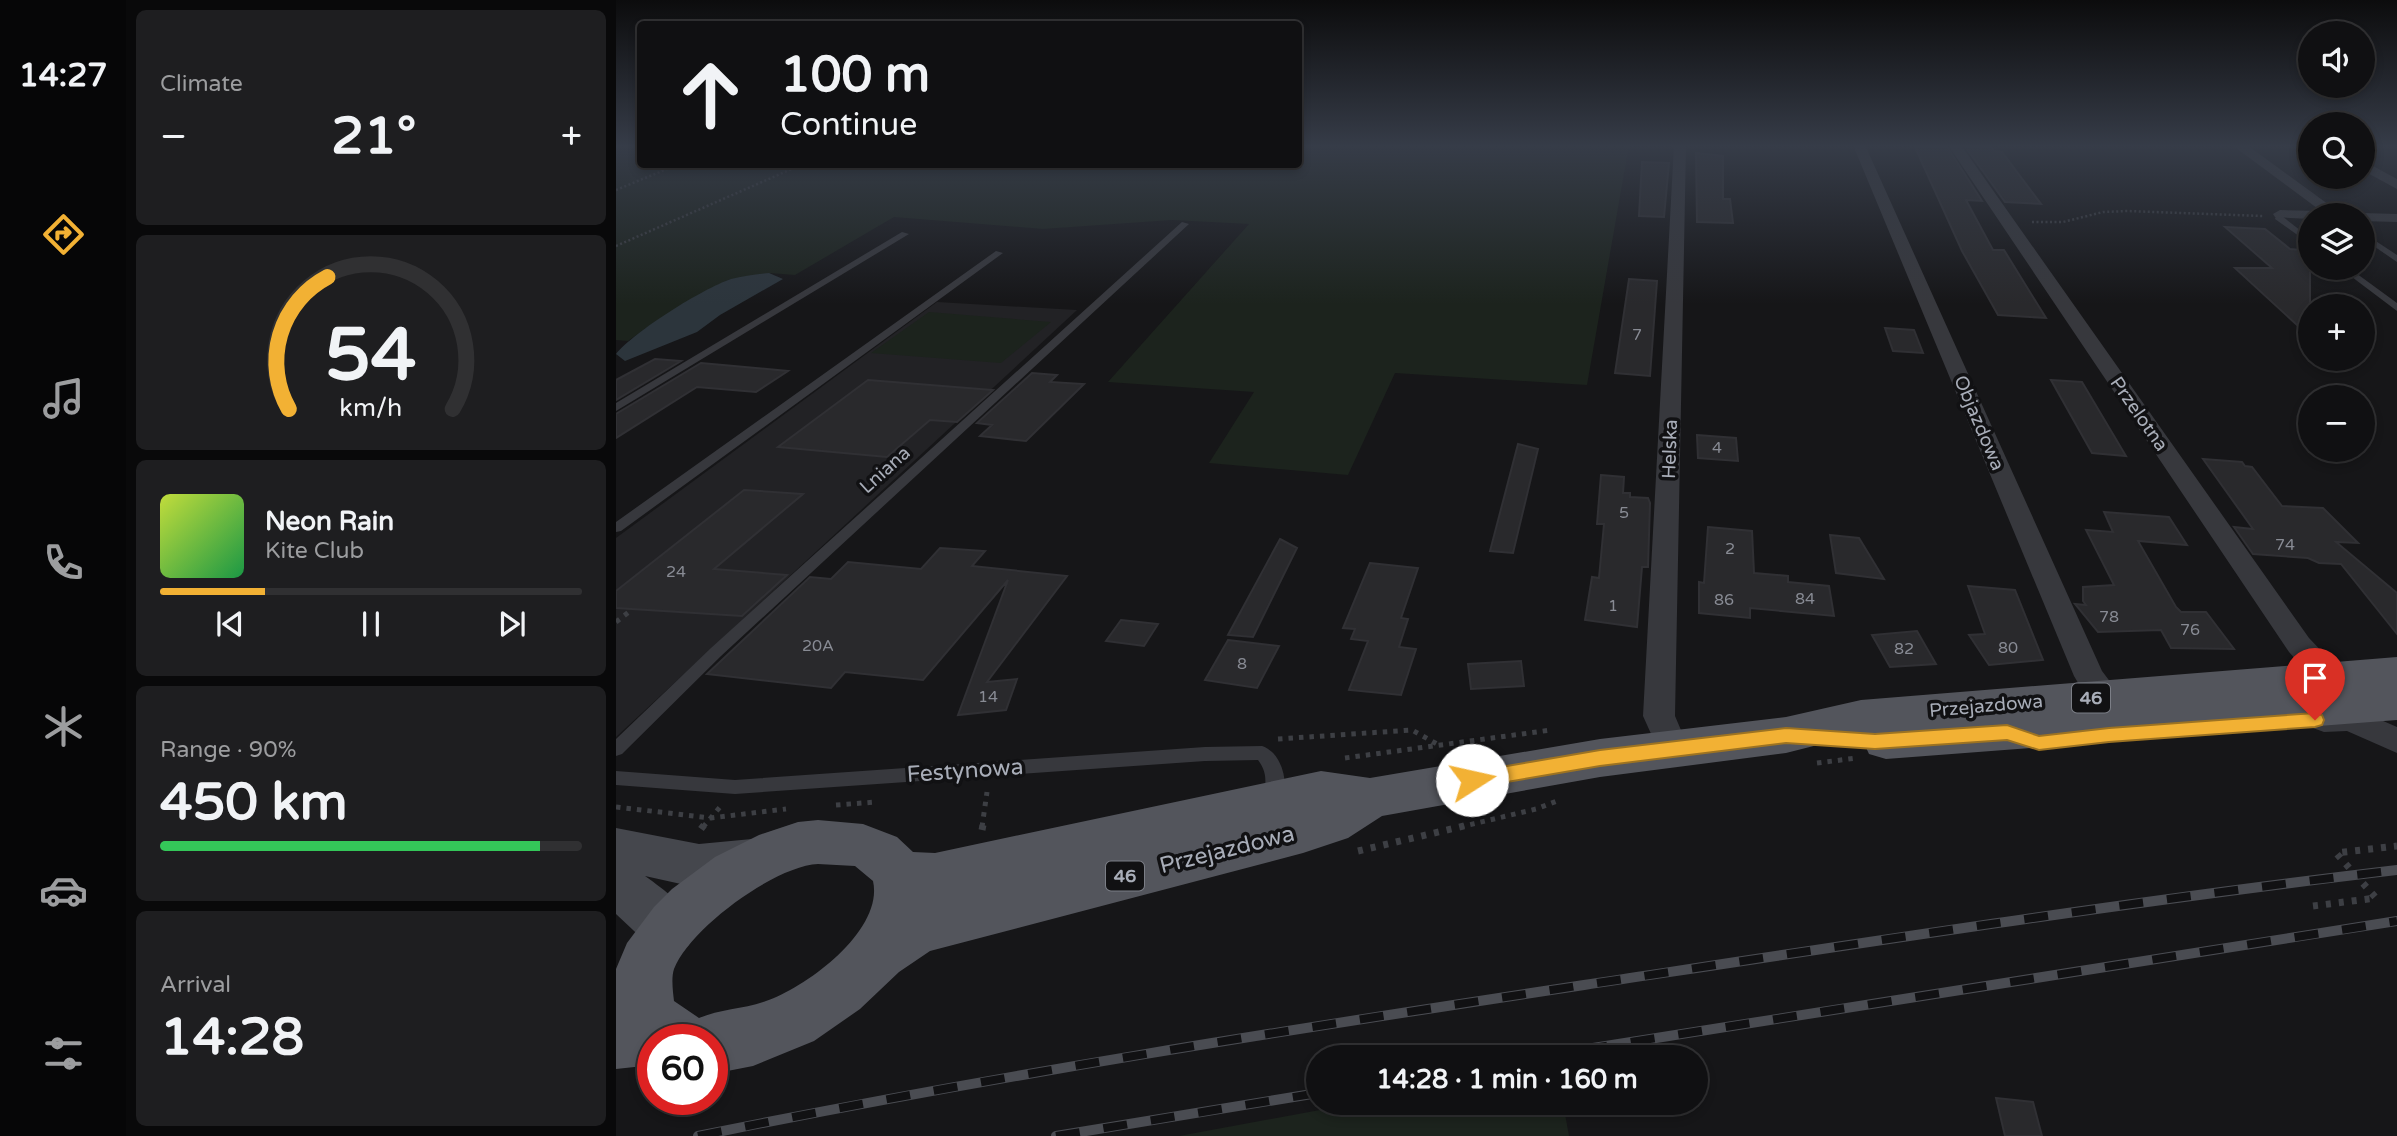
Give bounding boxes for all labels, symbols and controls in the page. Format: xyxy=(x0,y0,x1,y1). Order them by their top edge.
map controls xyxy=(2298,21,2375,462)
button: sound xyxy=(2298,21,2375,98)
text: 100 m xyxy=(780,46,930,105)
icon: ahead xyxy=(665,49,756,140)
text: 14:27 xyxy=(19,57,107,95)
text: Climate xyxy=(160,70,243,98)
text: 21° xyxy=(331,105,416,168)
text: Continue xyxy=(780,106,917,144)
button: search xyxy=(2298,112,2375,189)
text: − xyxy=(160,114,187,160)
text: + xyxy=(561,114,582,160)
button: layers xyxy=(2298,203,2375,280)
icon: directions xyxy=(39,210,88,259)
button: + xyxy=(2298,294,2375,371)
text: 54 xyxy=(325,312,417,400)
house number: 7 xyxy=(1632,325,1642,345)
street label: Objazdowa xyxy=(1949,372,2009,474)
street label: Przelotna xyxy=(2105,373,2173,455)
icon: music xyxy=(39,374,88,423)
button: − xyxy=(2298,385,2375,462)
text: km/h xyxy=(340,393,402,423)
street label: Helska xyxy=(1658,419,1682,479)
house number: 4 xyxy=(1712,438,1722,458)
street label: Lniana xyxy=(855,442,915,498)
house number: 5 xyxy=(1619,503,1629,523)
text: Neon Rain xyxy=(265,506,394,537)
house number: 74 xyxy=(2275,535,2295,555)
text: Kite Club xyxy=(265,537,364,565)
icon: phone xyxy=(39,538,88,587)
house number: 2 xyxy=(1725,539,1735,559)
house number: 24 xyxy=(666,562,686,582)
house number: 84 xyxy=(1795,589,1815,609)
house number: 86 xyxy=(1714,590,1734,610)
house number: 1 xyxy=(1608,596,1618,616)
icon: previous xyxy=(211,605,249,643)
icon: pause xyxy=(352,605,390,643)
icon: next xyxy=(493,605,531,643)
house number: 78 xyxy=(2099,607,2119,627)
house number: 76 xyxy=(2180,620,2200,640)
house number: 20A xyxy=(802,636,834,656)
house number: 80 xyxy=(1998,638,2018,658)
house number: 82 xyxy=(1894,639,1914,659)
pin xyxy=(2285,648,2345,720)
house number: 8 xyxy=(1237,654,1247,674)
icon: arrive xyxy=(2296,659,2334,697)
road number: 46 xyxy=(2072,684,2110,712)
house number: 14 xyxy=(978,687,998,707)
street label: Przejazdowa xyxy=(1928,690,2044,722)
icon: climate xyxy=(39,702,88,751)
text: Range · 90% xyxy=(160,736,296,764)
position arrow xyxy=(1435,743,1509,817)
street label: Festynowa xyxy=(906,753,1024,789)
text: 450 km xyxy=(160,771,348,834)
street label: Przejazdowa xyxy=(1157,820,1297,880)
road number: 46 xyxy=(1106,862,1144,890)
icon: car xyxy=(39,866,88,915)
text: Arrival xyxy=(160,971,231,999)
text: 14:28 xyxy=(160,1006,304,1069)
speed limit sign: 60 xyxy=(637,1024,728,1115)
icon: filters xyxy=(39,1029,88,1078)
text: 14:28 · 1 min · 160 m xyxy=(1376,1064,1638,1095)

